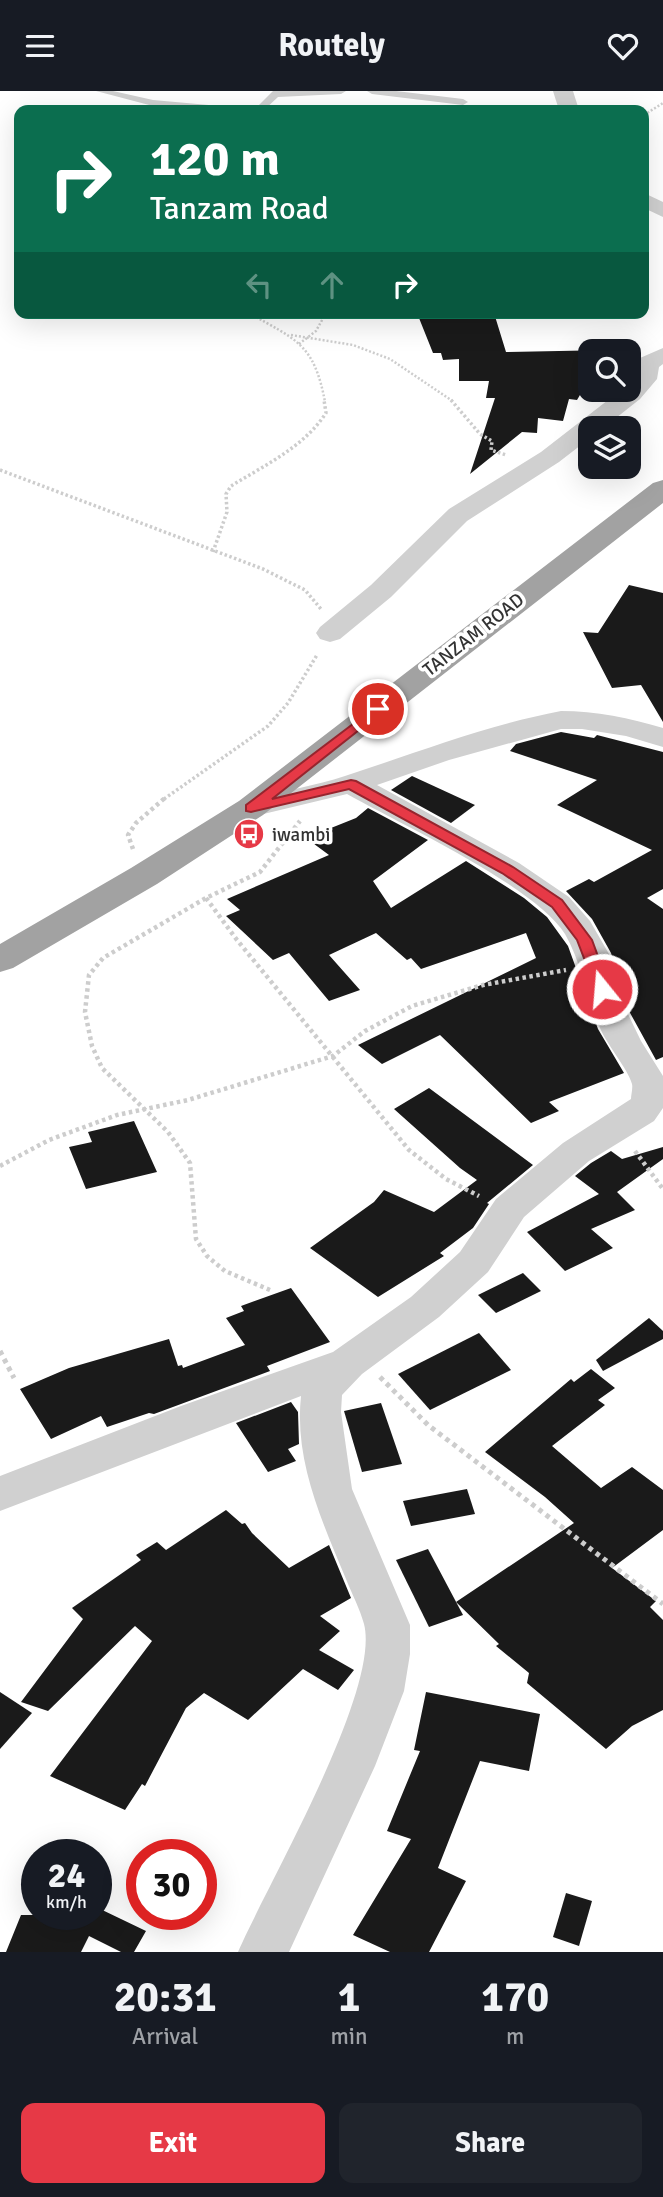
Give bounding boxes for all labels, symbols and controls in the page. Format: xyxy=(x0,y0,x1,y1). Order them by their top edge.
text: Routely xyxy=(278,26,385,65)
icon: menu xyxy=(21,27,59,65)
icon: heart xyxy=(604,27,642,65)
text: 120 m xyxy=(150,129,280,189)
icon: right xyxy=(35,133,126,224)
text: Tanzam Road xyxy=(150,189,329,228)
icon: left xyxy=(240,266,278,304)
icon: ahead xyxy=(313,266,351,304)
icon: right xyxy=(386,266,424,304)
map controls xyxy=(578,339,641,479)
button: search xyxy=(578,339,641,402)
button: layers xyxy=(578,416,641,479)
street label: TANZAM ROAD xyxy=(418,588,529,682)
pin xyxy=(348,679,408,739)
icon: arrive xyxy=(359,690,397,728)
bus stop icon: iwambi xyxy=(232,817,266,851)
place label: iwambi xyxy=(272,823,330,847)
position arrow xyxy=(565,952,639,1026)
speed limit sign: 30 xyxy=(126,1839,217,1930)
text: 24 xyxy=(48,1854,85,1897)
text: km/h xyxy=(46,1891,87,1913)
text: 20:31 xyxy=(114,1972,217,2023)
text: 1 xyxy=(338,1972,360,2023)
text: 170 xyxy=(481,1972,549,2023)
text: Arrival xyxy=(132,2022,198,2051)
text: min xyxy=(330,2022,368,2051)
text: m xyxy=(506,2022,524,2051)
button: Exit xyxy=(21,2103,325,2183)
button: Share xyxy=(339,2103,642,2183)

